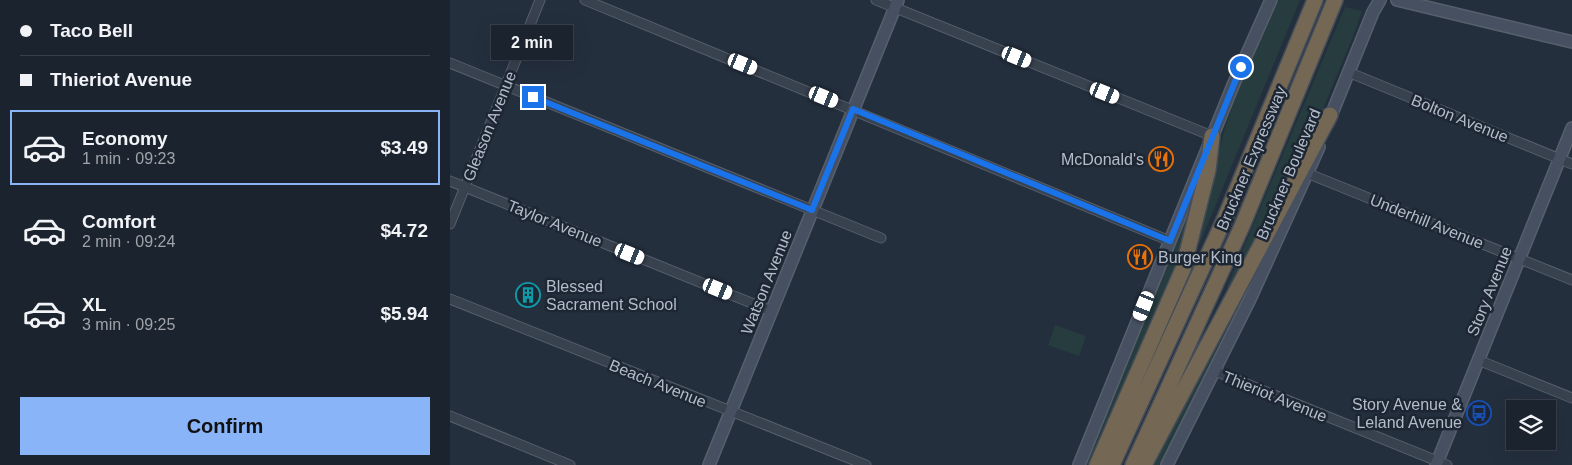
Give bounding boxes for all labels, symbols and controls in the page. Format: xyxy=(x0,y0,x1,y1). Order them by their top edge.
text: Taco Bell xyxy=(50,20,133,41)
callout: 2 min xyxy=(492,24,574,59)
text: 2 min xyxy=(511,34,553,51)
car xyxy=(1000,44,1033,70)
car xyxy=(726,51,759,77)
route start xyxy=(1230,56,1252,78)
text: Thieriot Avenue xyxy=(50,69,192,90)
street label: Gleason Avenue xyxy=(460,69,519,184)
car xyxy=(1088,80,1121,106)
car xyxy=(807,84,840,110)
street label: Bruckner Expressway xyxy=(1213,84,1290,233)
route end xyxy=(522,86,544,108)
street label: Bolton Avenue xyxy=(1409,91,1511,146)
street label: Bruckner Boulevard xyxy=(1253,106,1324,242)
icon: car xyxy=(22,125,67,170)
text: Economy xyxy=(82,128,168,149)
text: $3.49 xyxy=(380,137,428,158)
restaurant icon: McDonald's xyxy=(1148,146,1174,172)
text: 1 min · 09:23 xyxy=(82,150,175,167)
place label: McDonald's xyxy=(1061,151,1144,168)
street label: Underhill Avenue xyxy=(1368,191,1486,252)
street label: Taylor Avenue xyxy=(505,197,605,250)
icon: car xyxy=(22,208,67,253)
text: Comfort xyxy=(82,211,156,232)
text: $4.72 xyxy=(380,220,428,241)
street label: Watson Avenue xyxy=(738,227,795,337)
text: 2 min · 09:24 xyxy=(82,233,175,250)
car xyxy=(613,241,646,267)
restaurant icon: Burger King xyxy=(1127,244,1153,270)
street label: Story Avenue xyxy=(1464,244,1515,338)
place label: Burger King xyxy=(1158,249,1243,266)
car xyxy=(701,276,734,302)
place label: Blessed Sacrament School xyxy=(546,278,677,313)
building icon: Blessed Sacrament School xyxy=(515,282,541,308)
car xyxy=(1131,289,1156,323)
icon: car xyxy=(22,291,67,336)
text: XL xyxy=(82,294,106,315)
text: $5.94 xyxy=(380,303,428,324)
text: 3 min · 09:25 xyxy=(82,316,175,333)
street label: Beach Avenue xyxy=(607,356,709,411)
street label: Thieriot Avenue xyxy=(1220,368,1329,425)
place label: Story Avenue & Leland Avenue xyxy=(1352,396,1462,431)
button: Confirm xyxy=(20,397,430,455)
bus stop icon: Story Avenue & Leland Avenue xyxy=(1466,400,1492,426)
map controls xyxy=(1506,400,1556,450)
button: layers xyxy=(1506,400,1556,450)

